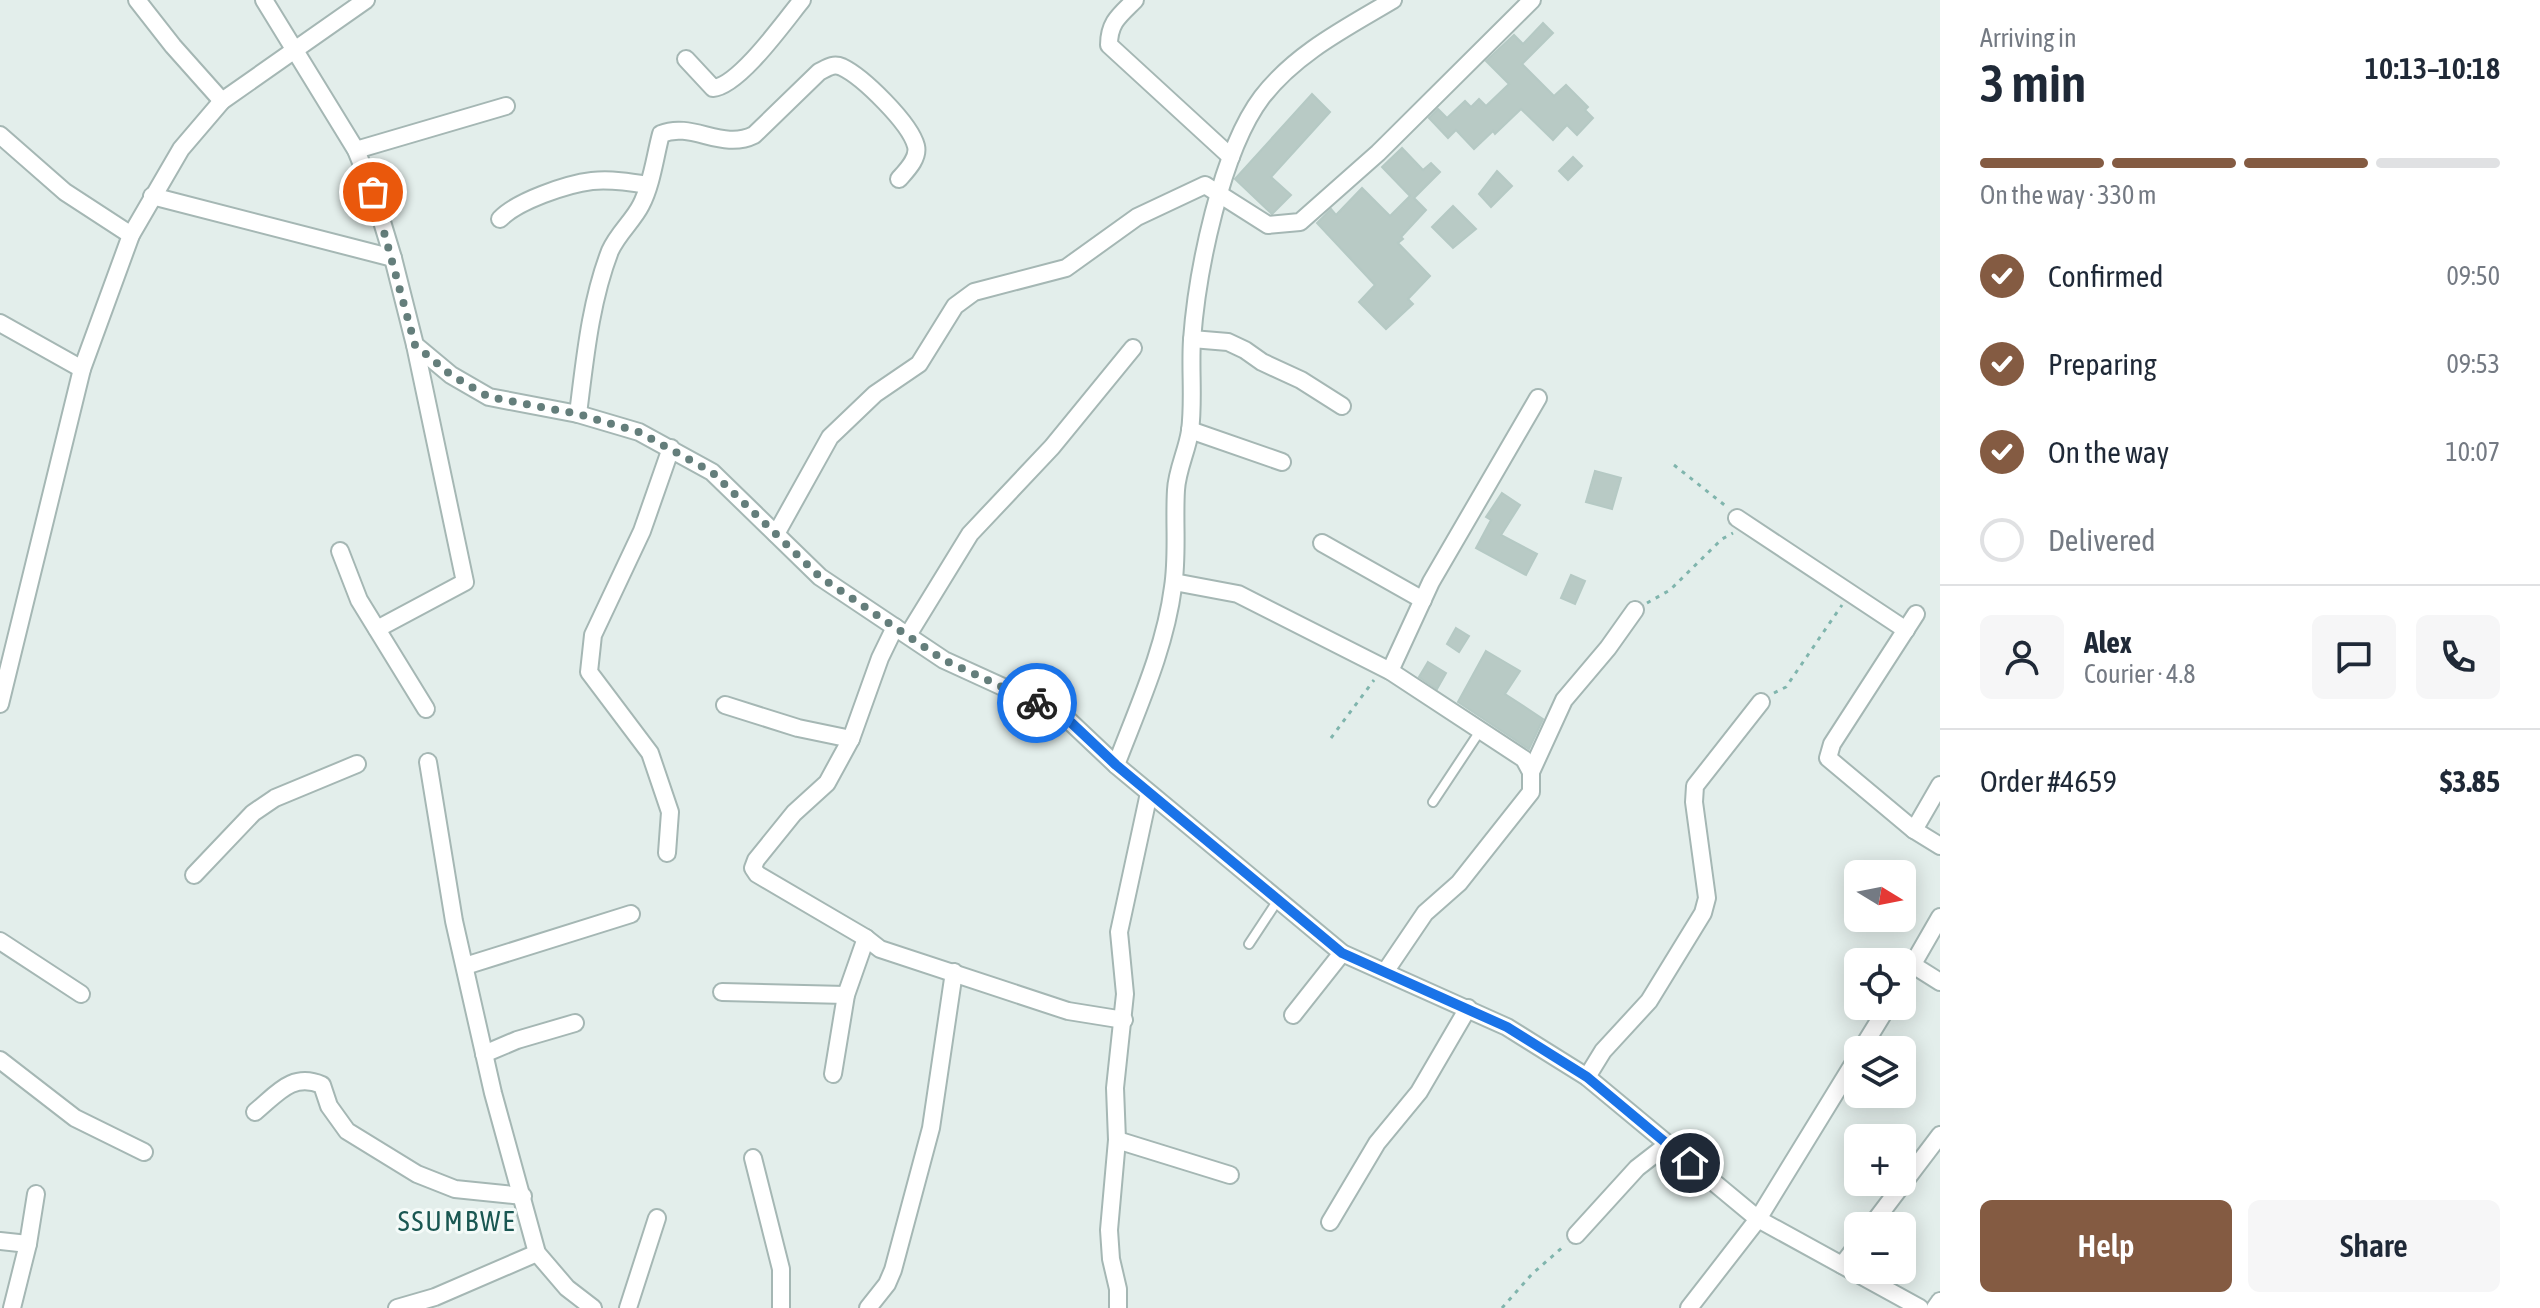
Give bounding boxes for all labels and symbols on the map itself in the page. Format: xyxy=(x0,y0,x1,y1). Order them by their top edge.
pin xyxy=(339,158,407,226)
courier xyxy=(997,663,1077,743)
north arrow xyxy=(1844,860,1916,932)
pin xyxy=(1656,1129,1724,1197)
district label: SSUMBWE xyxy=(398,1205,516,1237)

